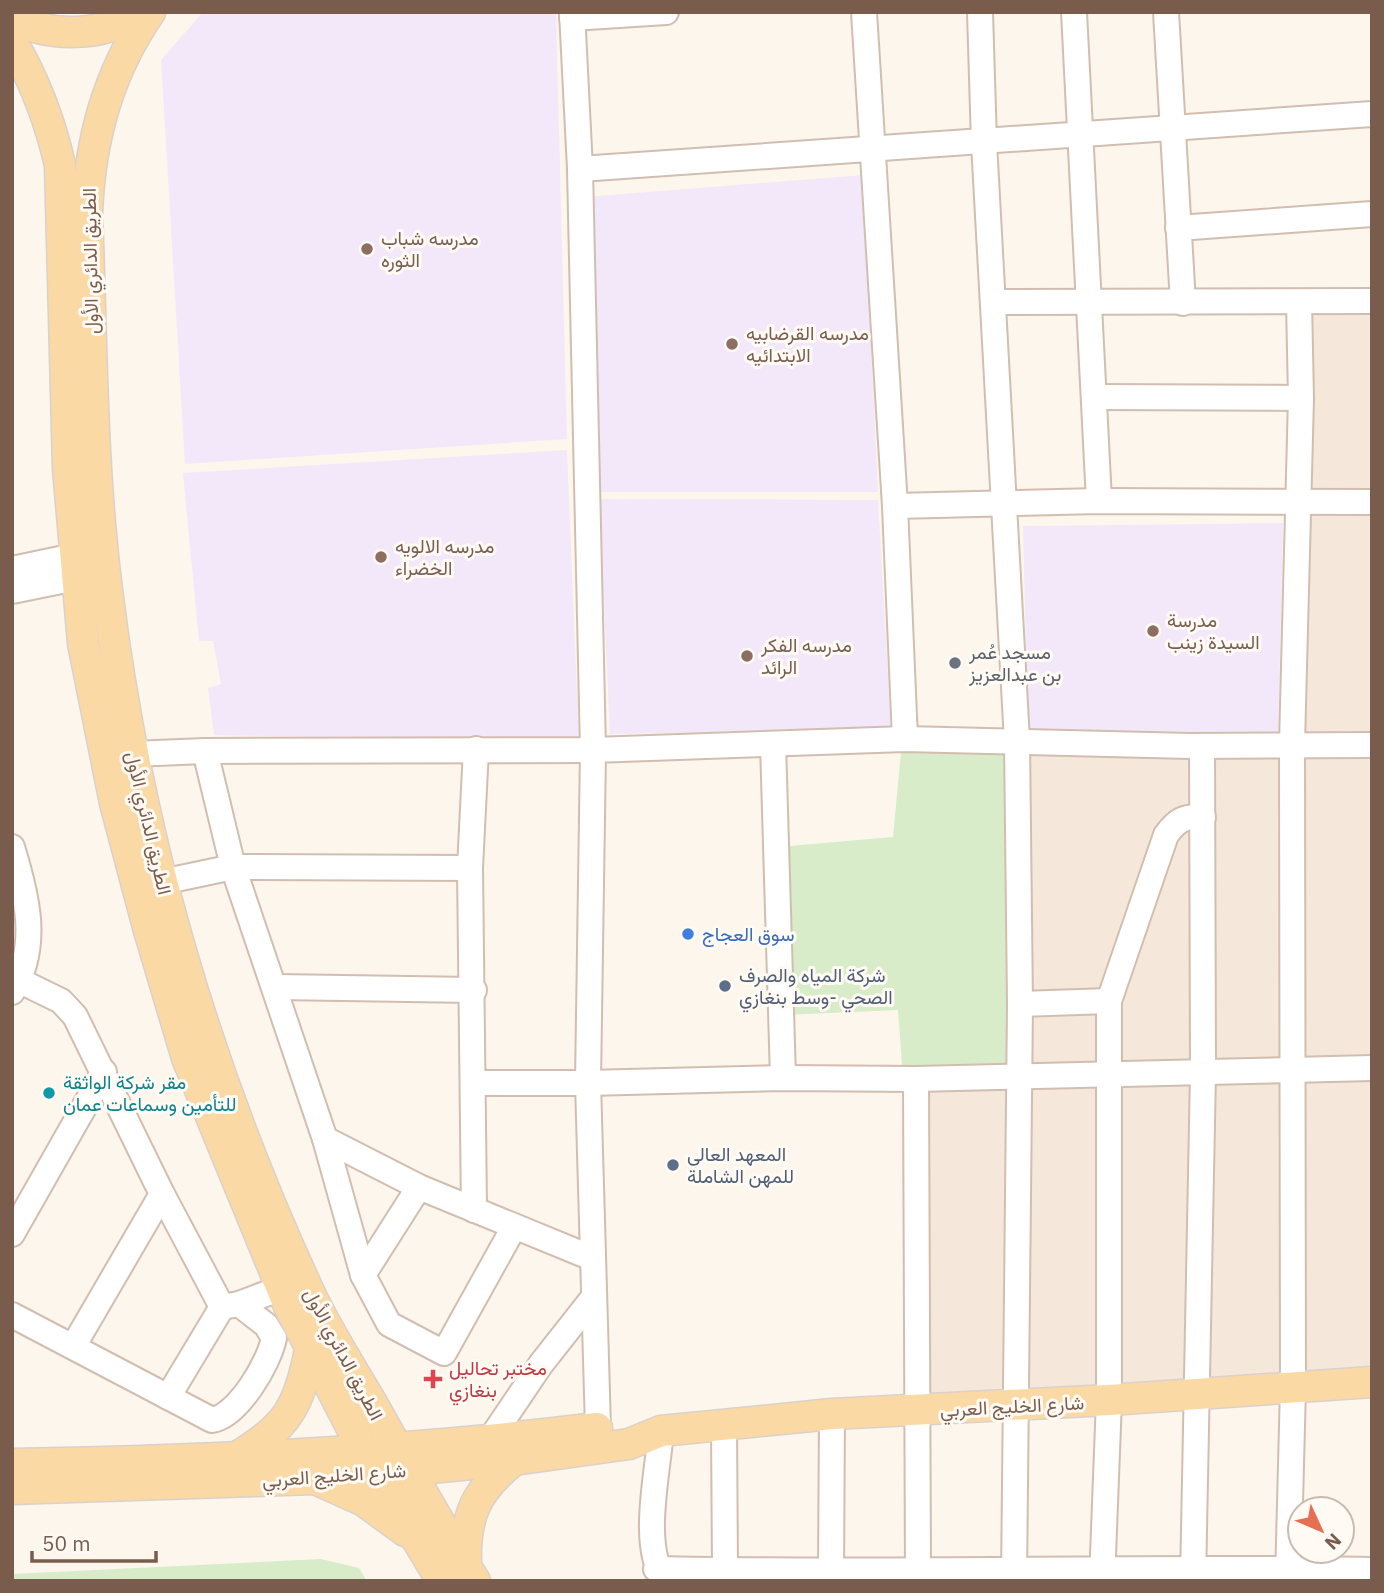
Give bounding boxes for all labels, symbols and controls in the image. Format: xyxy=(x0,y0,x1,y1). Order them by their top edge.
street label: الطريق الدائري الأول xyxy=(77,188,107,334)
place label: مدرسه شباب الثوره xyxy=(381,226,479,272)
marker: مدرسه شباب الثوره xyxy=(359,241,375,257)
place label: مدرسه القرضابيه الابتدائيه xyxy=(746,321,869,367)
marker: مدرسه القرضابيه الابتدائيه xyxy=(724,336,740,352)
place label: مدرسه الالويه الخضراء xyxy=(395,534,494,580)
marker: مدرسه الالويه الخضراء xyxy=(373,549,389,565)
place label: مدرسة السيدة زينب xyxy=(1167,608,1260,654)
marker: مدرسة السيدة زينب xyxy=(1145,623,1161,639)
place label: مدرسه الفكر الرائد xyxy=(760,633,852,679)
place label: مسجد عُمر بن عبدالعزيز xyxy=(968,640,1061,686)
marker: مدرسه الفكر الرائد xyxy=(739,648,755,664)
marker: مسجد عُمر بن عبدالعزيز xyxy=(947,655,963,671)
street label: الطريق الدائري الأول xyxy=(117,749,177,898)
place label: سوق العجاج xyxy=(702,922,794,947)
marker: سوق العجاج xyxy=(680,926,696,942)
place label: شركة المياه والصرف الصحي -وسط بنغازي xyxy=(739,963,893,1013)
marker: شركة المياه والصرف الصحي -وسط بنغازي xyxy=(717,978,733,994)
place label: مقر شركة الواثقة للتأمين وسماعات عمان xyxy=(63,1070,237,1116)
marker: مقر شركة الواثقة للتأمين وسماعات عمان xyxy=(41,1085,57,1101)
place label: المعهد العالي للمهن الشاملة xyxy=(687,1142,794,1188)
marker: المعهد العالي للمهن الشاملة xyxy=(665,1157,681,1173)
street label: الطريق الدائري الأول xyxy=(296,1284,389,1426)
place label: مختبر تحاليل بنغازي xyxy=(449,1356,547,1406)
marker: مختبر تحاليل بنغازي xyxy=(423,1369,443,1389)
street label: شارع الخليج العربي xyxy=(939,1390,1085,1426)
street label: شارع الخليج العربي xyxy=(261,1458,407,1496)
north arrow xyxy=(1286,1495,1356,1565)
scale bar xyxy=(32,1520,156,1564)
text: 50 m xyxy=(42,1529,91,1557)
text: N xyxy=(1320,1529,1347,1555)

